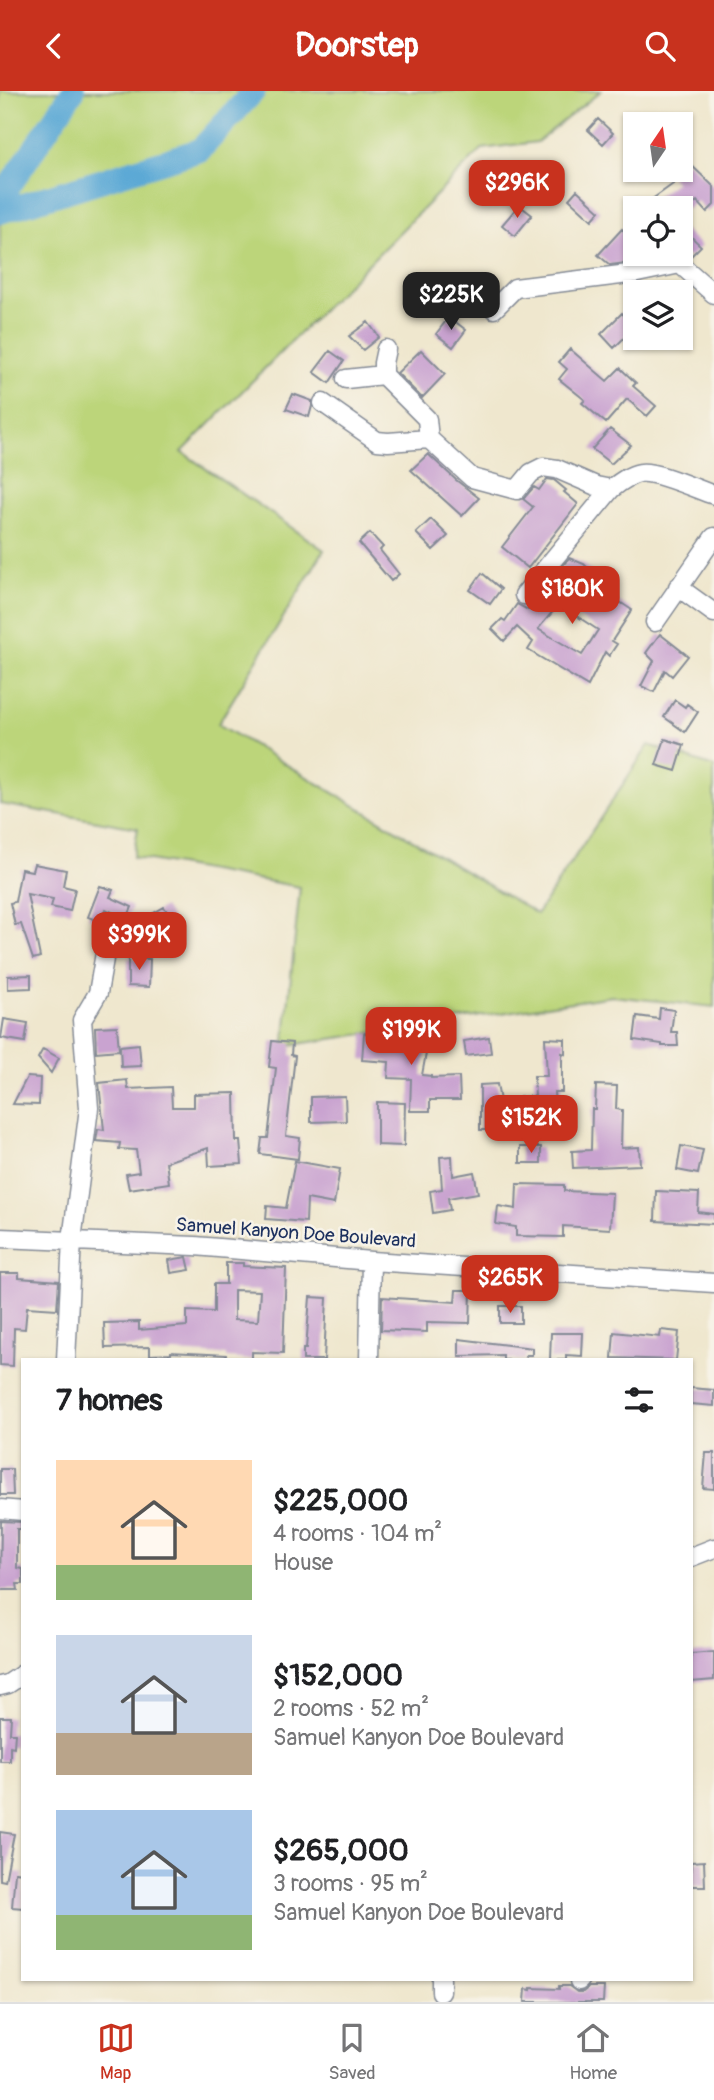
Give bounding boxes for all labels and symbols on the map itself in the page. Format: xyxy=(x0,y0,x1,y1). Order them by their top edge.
north arrow xyxy=(623,112,693,182)
pin: $296K xyxy=(468,160,566,220)
pin: $225K xyxy=(402,273,500,332)
pin: $180K xyxy=(523,567,621,626)
pin: $399K xyxy=(90,913,188,972)
pin: $199K xyxy=(362,1007,460,1067)
pin: $152K xyxy=(482,1095,580,1155)
street label: Samuel Kanyon Doe Boulevard xyxy=(175,1213,417,1253)
pin: $265K xyxy=(461,1255,559,1315)

